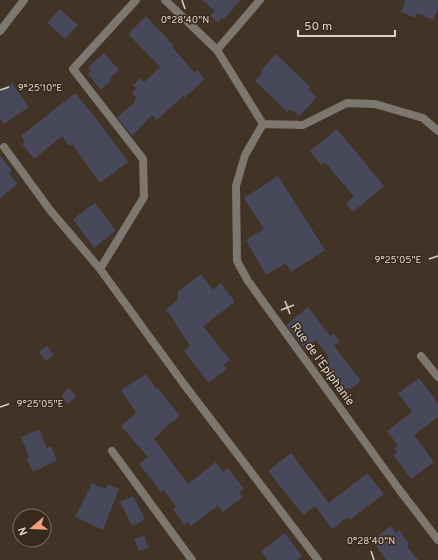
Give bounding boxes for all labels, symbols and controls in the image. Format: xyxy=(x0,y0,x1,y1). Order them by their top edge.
scale bar xyxy=(298,12,395,38)
text: 0°28'40"N xyxy=(161,14,209,27)
text: 50 m xyxy=(304,19,332,35)
text: 9°25'10"E xyxy=(18,82,62,95)
text: 9°25'05"E xyxy=(374,254,422,267)
street label: Rue de l'Epiphanie xyxy=(287,320,358,409)
text: 9°25'05"E xyxy=(16,398,64,411)
north arrow xyxy=(12,508,52,548)
text: N xyxy=(16,525,31,537)
text: 0°28'40"N xyxy=(347,535,395,548)

